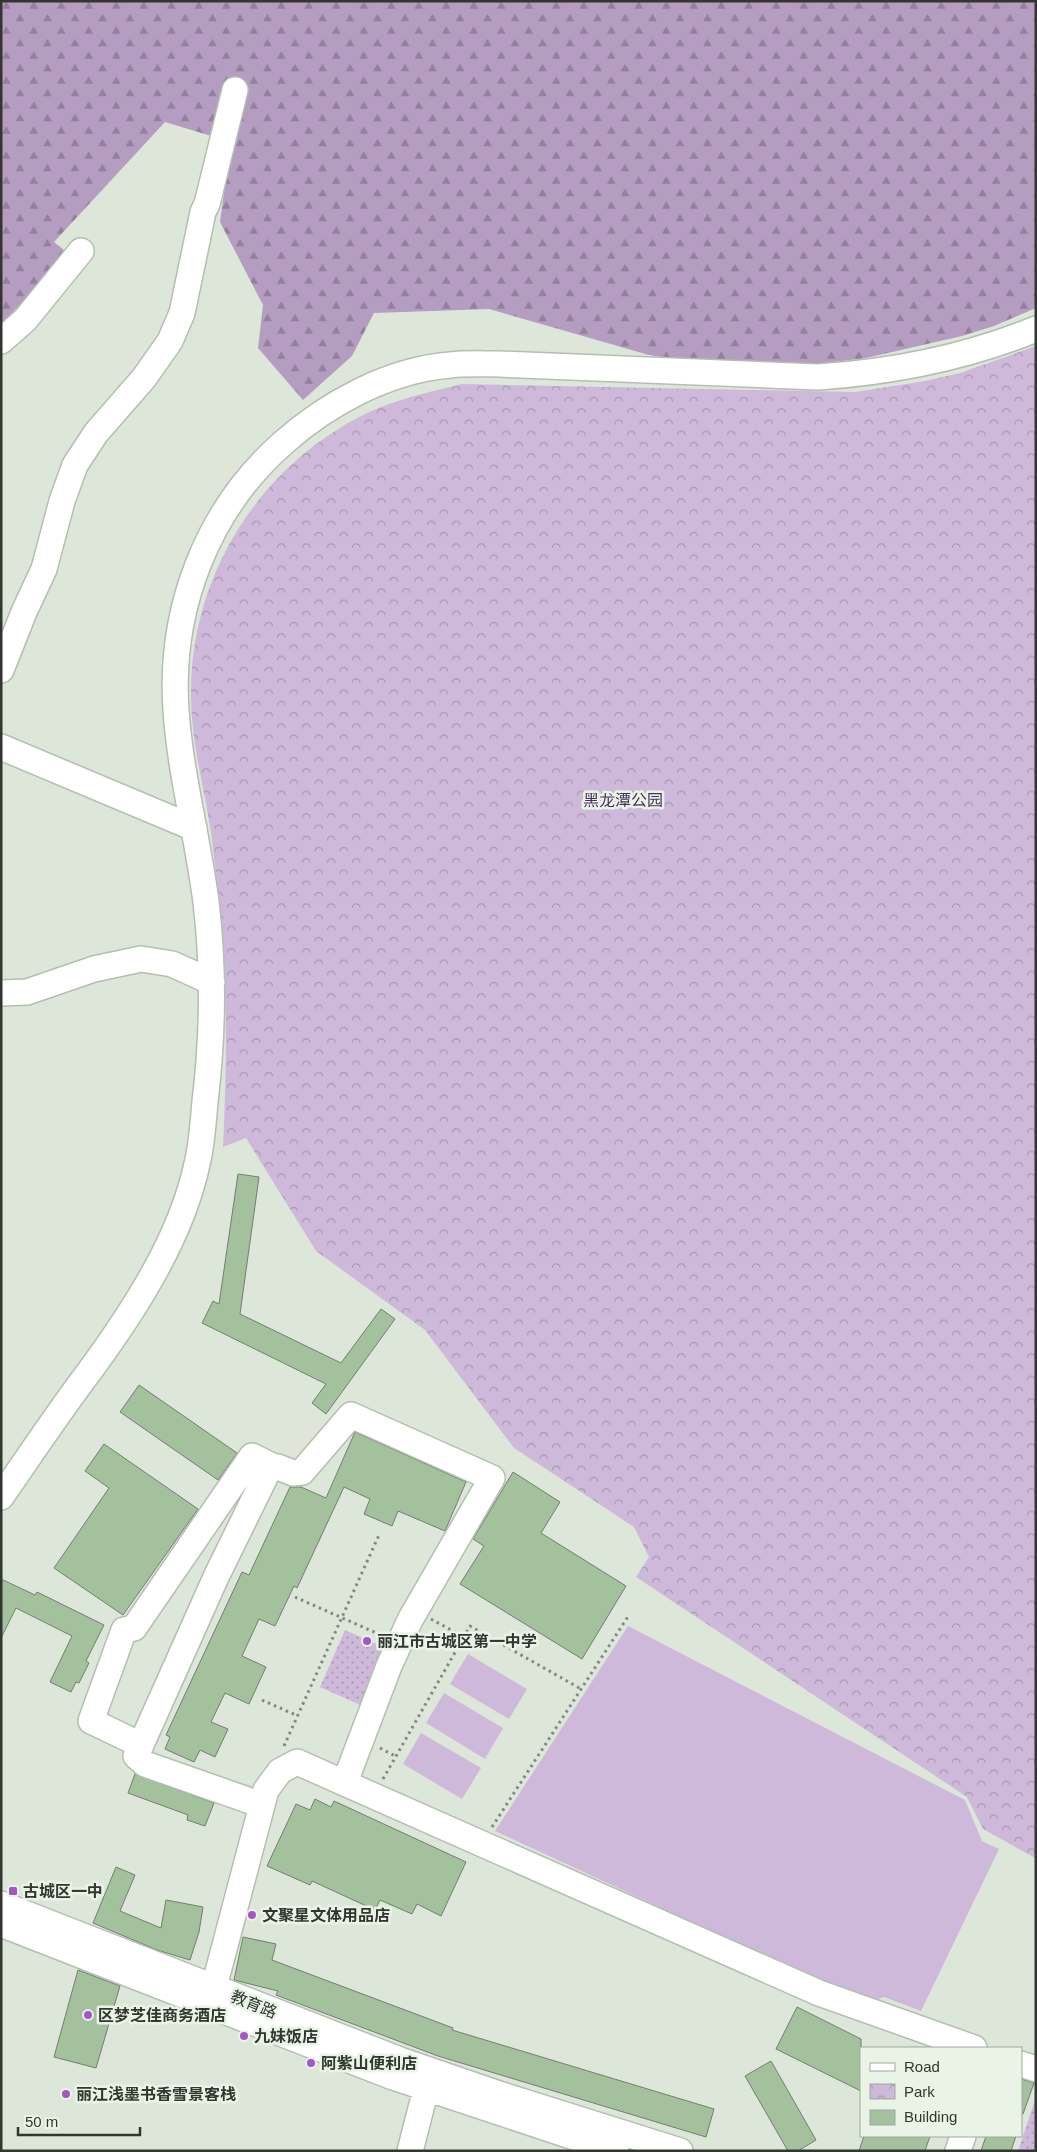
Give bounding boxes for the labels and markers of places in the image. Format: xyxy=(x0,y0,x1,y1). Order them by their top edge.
place label: 丽江市古城区第一中学 xyxy=(377,1632,537,1650)
marker: 丽江市古城区第一中学 xyxy=(361,1635,373,1647)
place label: 古城区一中 xyxy=(23,1882,103,1900)
marker: 古城区一中 xyxy=(7,1885,19,1897)
place label: 文聚星文体用品店 xyxy=(262,1907,390,1924)
marker: 文聚星文体用品店 xyxy=(246,1909,258,1921)
place label: 区梦芝佳商务酒店 xyxy=(98,2007,226,2024)
marker: 区梦芝佳商务酒店 xyxy=(82,2009,94,2021)
place label: 九妹饭店 xyxy=(254,2028,318,2045)
marker: 九妹饭店 xyxy=(238,2030,250,2042)
place label: 阿紫山便利店 xyxy=(321,2055,417,2072)
marker: 阿紫山便利店 xyxy=(305,2057,317,2069)
place label: 丽江浅墨书香雪景客栈 xyxy=(76,2085,236,2103)
marker: 丽江浅墨书香雪景客栈 xyxy=(60,2088,72,2100)

